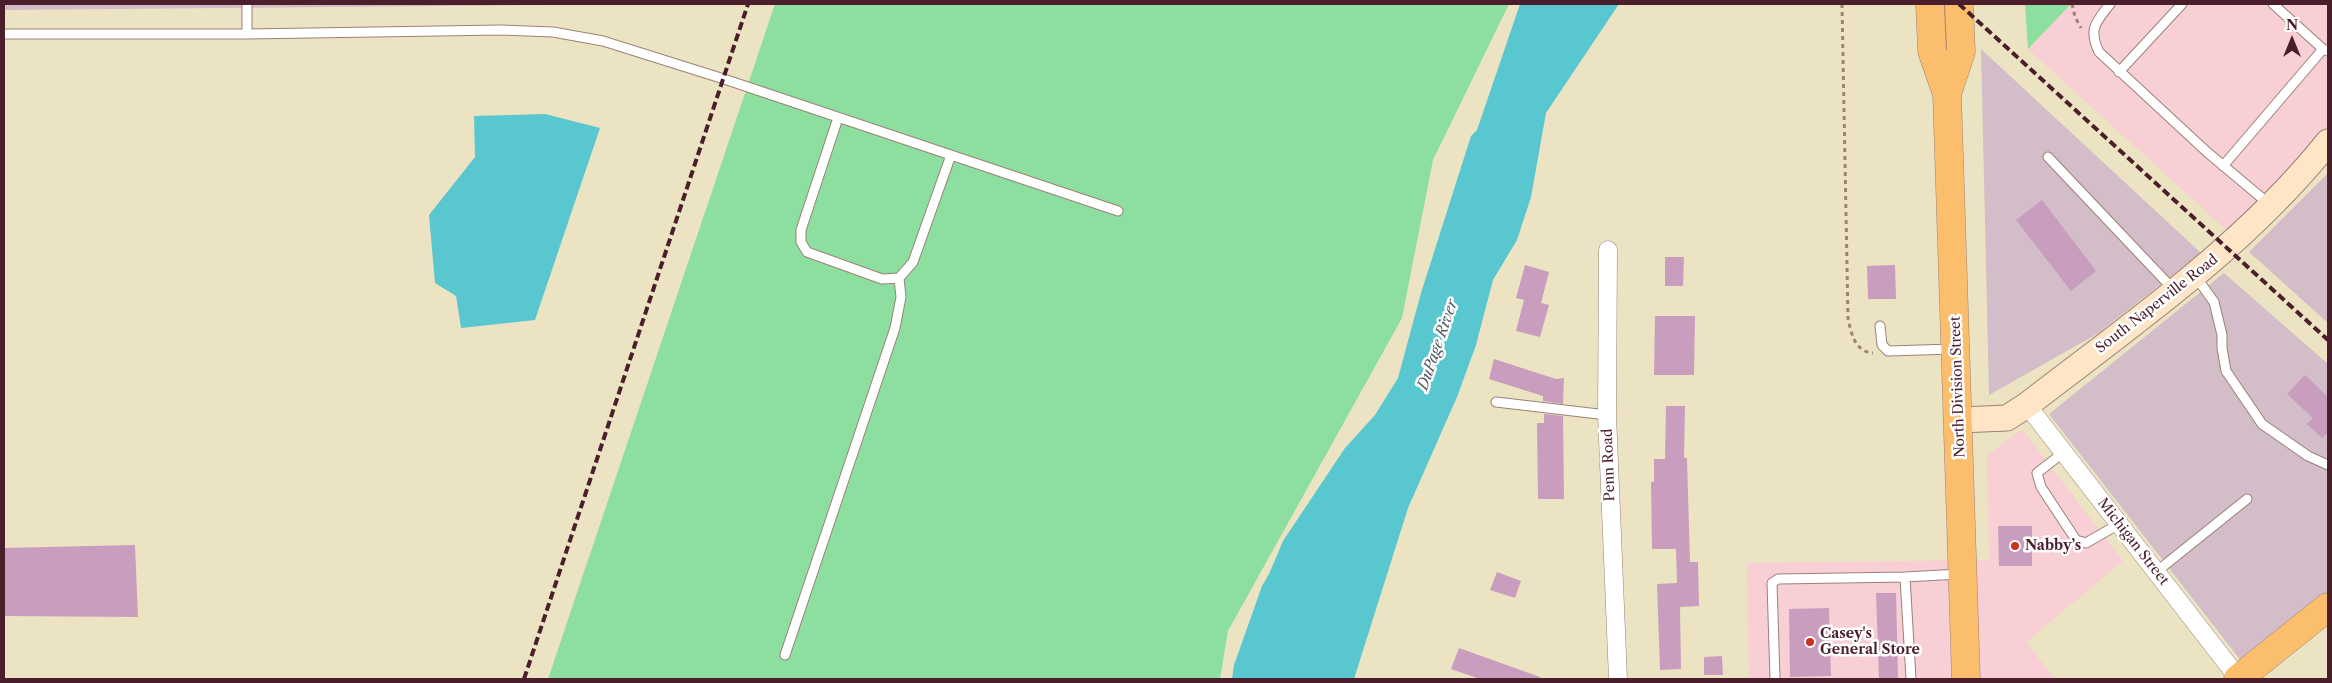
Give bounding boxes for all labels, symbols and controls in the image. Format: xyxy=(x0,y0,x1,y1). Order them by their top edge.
north arrow xyxy=(2267,15,2317,65)
text: N xyxy=(2286,16,2298,34)
street label: South Naperville Road xyxy=(2093,251,2221,357)
water label: DuPage River xyxy=(1414,297,1462,393)
street label: North Division Street xyxy=(1947,316,1969,458)
street label: Penn Road xyxy=(1599,428,1619,502)
street label: Michigan Street xyxy=(2094,495,2172,589)
place label: Nabby’s xyxy=(2025,538,2081,554)
marker: Nabby’s xyxy=(2009,540,2021,552)
place label: Casey's General Store xyxy=(1820,626,1920,658)
marker: Casey's General Store xyxy=(1804,636,1816,648)

